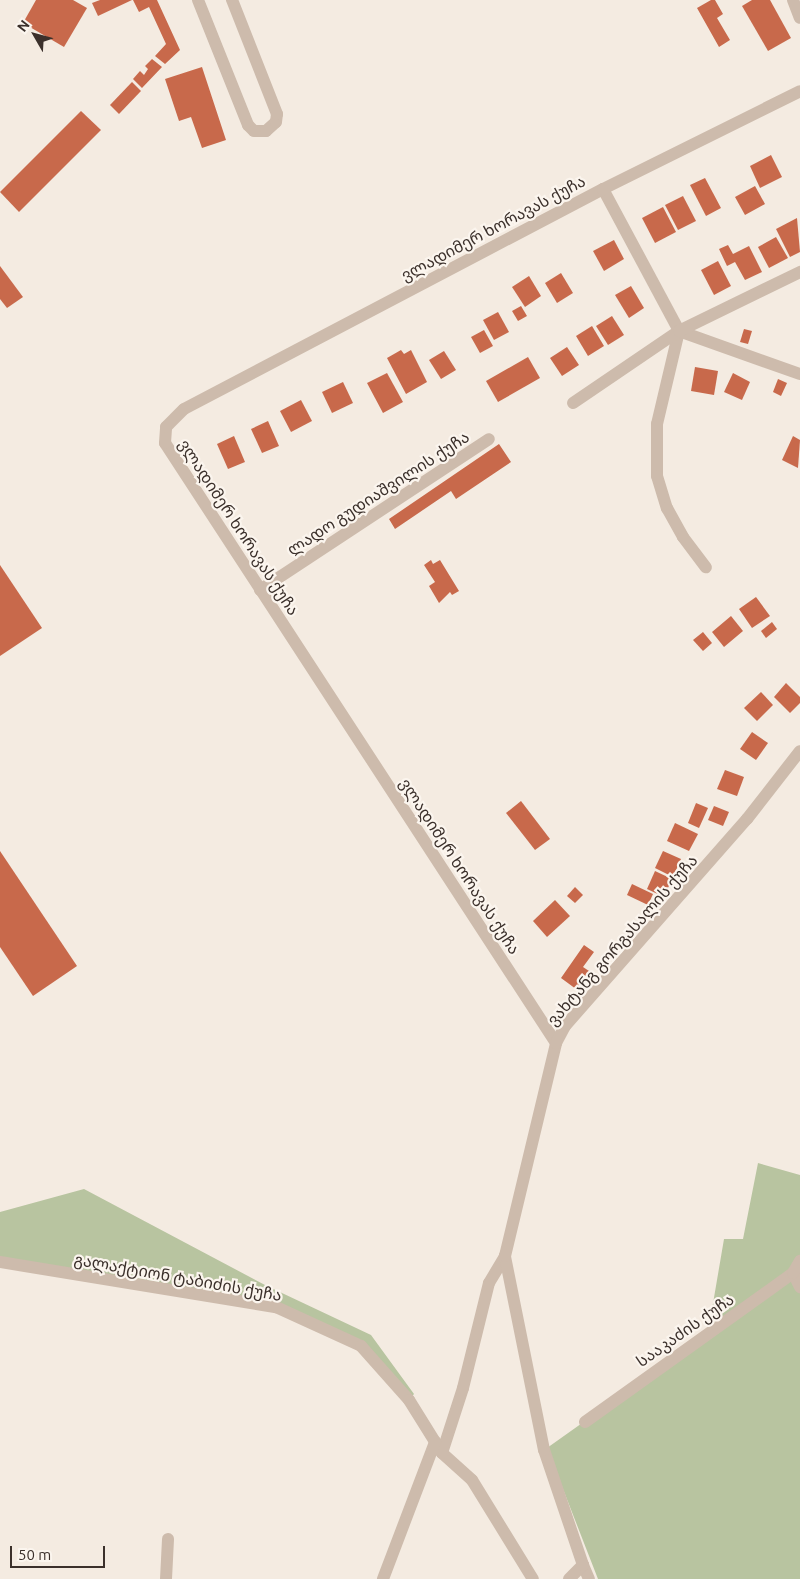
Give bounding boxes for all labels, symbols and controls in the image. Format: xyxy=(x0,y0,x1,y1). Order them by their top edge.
north arrow xyxy=(10,10,60,60)
text: N xyxy=(14,17,33,35)
street label: ვლადიმერ ხორავას ქუჩა xyxy=(397,171,589,285)
street label: ლადო გუდიაშვილის ქუჩა xyxy=(283,427,473,559)
street label: ვლადიმერ ხორავას ქუჩა xyxy=(175,435,303,619)
street label: ვლადიმერ ხორავას ქუჩა xyxy=(396,774,524,958)
street label: ვახტანგ გორგასალის ქუჩა xyxy=(543,851,701,1029)
street label: გალაქტიონ ტაბიძის ქუჩა xyxy=(73,1249,283,1305)
street label: სააკაძის ქუჩა xyxy=(633,1289,737,1371)
scale bar xyxy=(12,1536,108,1568)
text: 50 m xyxy=(18,1546,51,1563)

